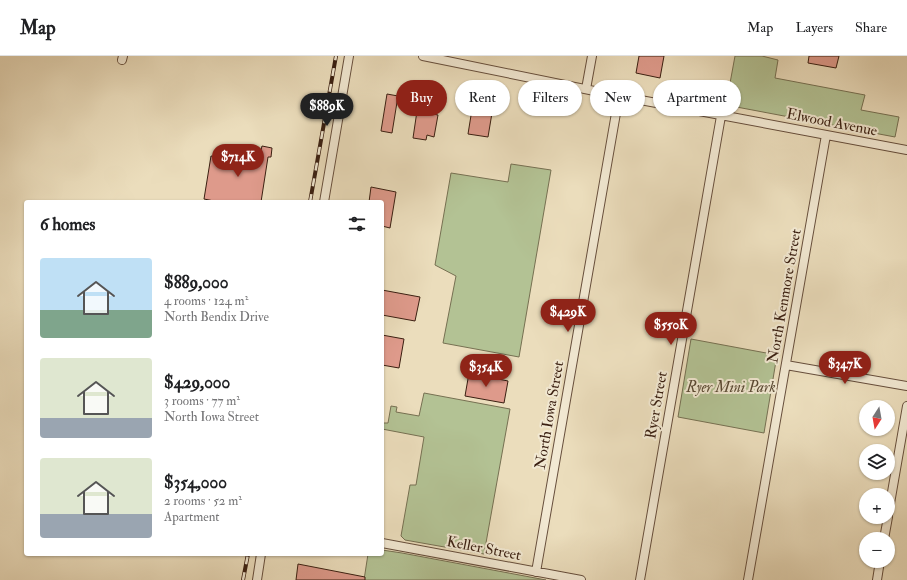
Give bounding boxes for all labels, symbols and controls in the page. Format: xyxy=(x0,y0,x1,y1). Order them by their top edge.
text: Map xyxy=(20,16,56,40)
text: Map xyxy=(747,19,773,36)
text: Layers xyxy=(795,19,833,36)
text: Share xyxy=(855,19,887,36)
chip: Buy xyxy=(396,80,447,116)
chip: Rent xyxy=(455,80,510,116)
chip: Filters xyxy=(518,80,582,116)
chip: New xyxy=(590,80,645,116)
chip: Apartment xyxy=(653,80,741,116)
pin: $889K xyxy=(299,93,355,127)
text: $889K xyxy=(309,98,345,114)
street label: Elwood Avenue xyxy=(785,104,879,141)
pin: $714K xyxy=(210,144,266,178)
text: $714K xyxy=(221,149,255,165)
icon: filters xyxy=(346,213,368,235)
text: 6 homes xyxy=(40,214,95,235)
street label: North Kenmore Street xyxy=(763,227,806,365)
text: $889,000 xyxy=(164,272,228,293)
icon: home xyxy=(72,274,120,322)
text: 4 rooms · 124 m² xyxy=(164,293,248,309)
pin: $429K xyxy=(540,299,596,333)
text: $429K xyxy=(550,304,586,320)
text: North Bendix Drive xyxy=(164,309,269,325)
pin: $550K xyxy=(643,312,699,346)
text: $550K xyxy=(654,317,688,333)
pin: $347K xyxy=(817,351,873,385)
pin: $354K xyxy=(458,354,514,388)
text: $347K xyxy=(828,356,862,372)
text: $354K xyxy=(469,359,503,375)
street label: North Iowa Street xyxy=(531,359,568,471)
street label: Ryer Street xyxy=(641,370,672,440)
text: $429,000 xyxy=(164,372,230,393)
icon: home xyxy=(72,374,120,422)
park label: Ryer Mini Park xyxy=(685,378,776,397)
text: 3 rooms · 77 m² xyxy=(164,393,240,409)
north arrow xyxy=(859,400,895,436)
map controls xyxy=(859,400,895,568)
text: North Iowa Street xyxy=(164,409,259,425)
button: layers xyxy=(859,444,895,480)
text: $354,000 xyxy=(164,472,227,493)
icon: home xyxy=(72,474,120,522)
button: + xyxy=(859,488,895,524)
text: 2 rooms · 52 m² xyxy=(164,493,242,509)
text: Apartment xyxy=(164,509,220,525)
street label: Keller Street xyxy=(445,532,523,565)
button: − xyxy=(859,532,895,568)

